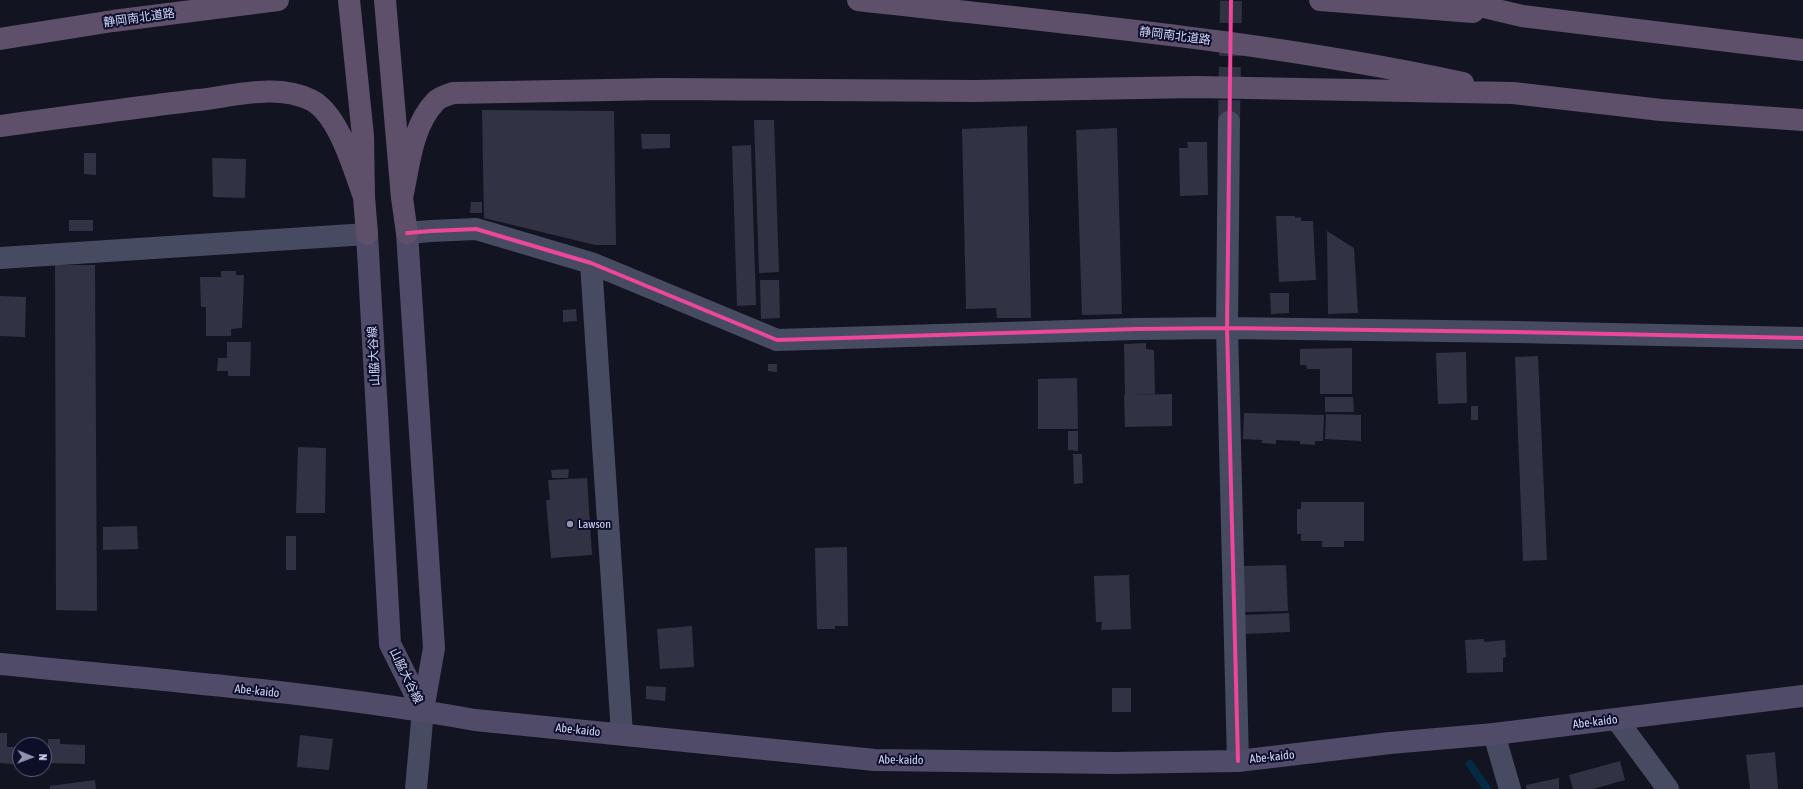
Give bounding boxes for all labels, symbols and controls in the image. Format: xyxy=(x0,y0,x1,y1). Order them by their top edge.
street label: 静岡南北道路 xyxy=(102,6,176,30)
street label: 静岡南北道路 xyxy=(1138,24,1212,48)
street label: 山脇大谷線 xyxy=(365,326,383,386)
place label: Lawson xyxy=(578,517,611,531)
marker: Lawson xyxy=(565,519,575,529)
street label: 山脇大谷線 xyxy=(386,646,426,706)
street label: Abe-kaido xyxy=(234,681,280,701)
street label: Abe-kaido xyxy=(1572,712,1618,732)
street label: Abe-kaido xyxy=(555,720,601,740)
north arrow xyxy=(12,737,52,777)
street label: Abe-kaido xyxy=(1249,747,1295,767)
street label: Abe-kaido xyxy=(878,752,924,768)
text: N xyxy=(37,754,49,761)

